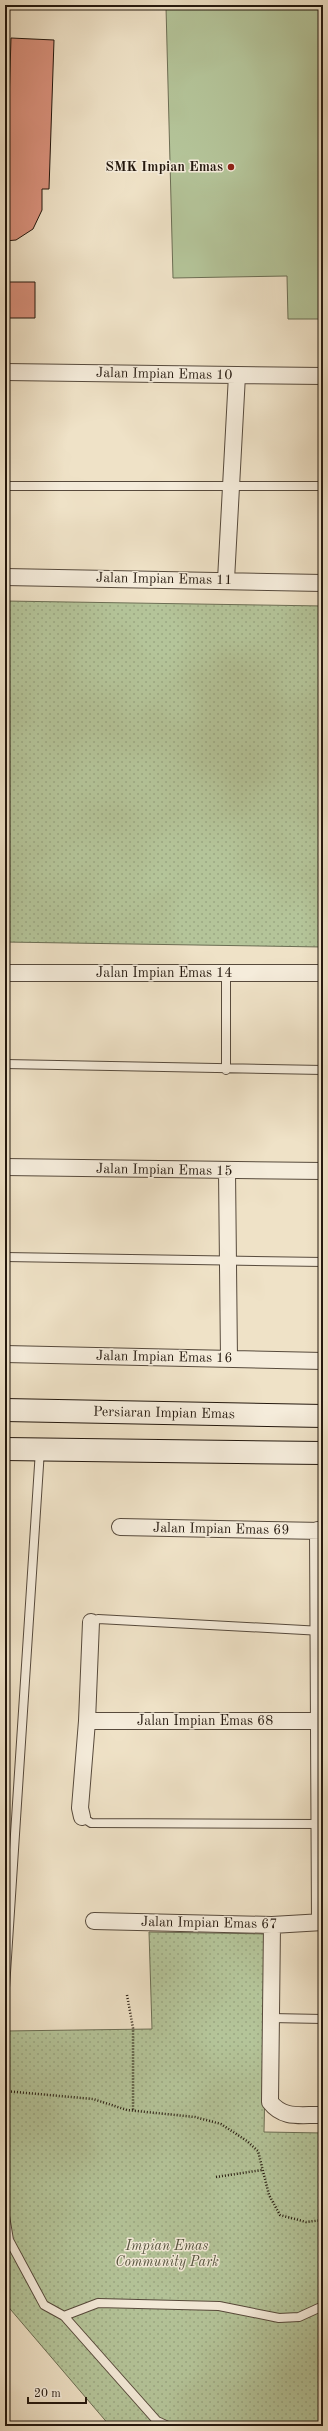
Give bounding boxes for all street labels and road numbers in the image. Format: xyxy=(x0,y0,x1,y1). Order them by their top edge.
street label: Jalan Impian Emas 10 xyxy=(96,366,232,382)
street label: Jalan Impian Emas 11 xyxy=(96,571,232,587)
street label: Jalan Impian Emas 14 xyxy=(96,966,232,980)
street label: Jalan Impian Emas 15 xyxy=(96,1162,232,1178)
street label: Jalan Impian Emas 16 xyxy=(96,1349,232,1365)
street label: Persiaran Impian Emas xyxy=(93,1405,235,1421)
street label: Jalan Impian Emas 69 xyxy=(153,1521,289,1537)
street label: Jalan Impian Emas 68 xyxy=(137,1714,273,1728)
street label: Jalan Impian Emas 67 xyxy=(141,1915,277,1931)

